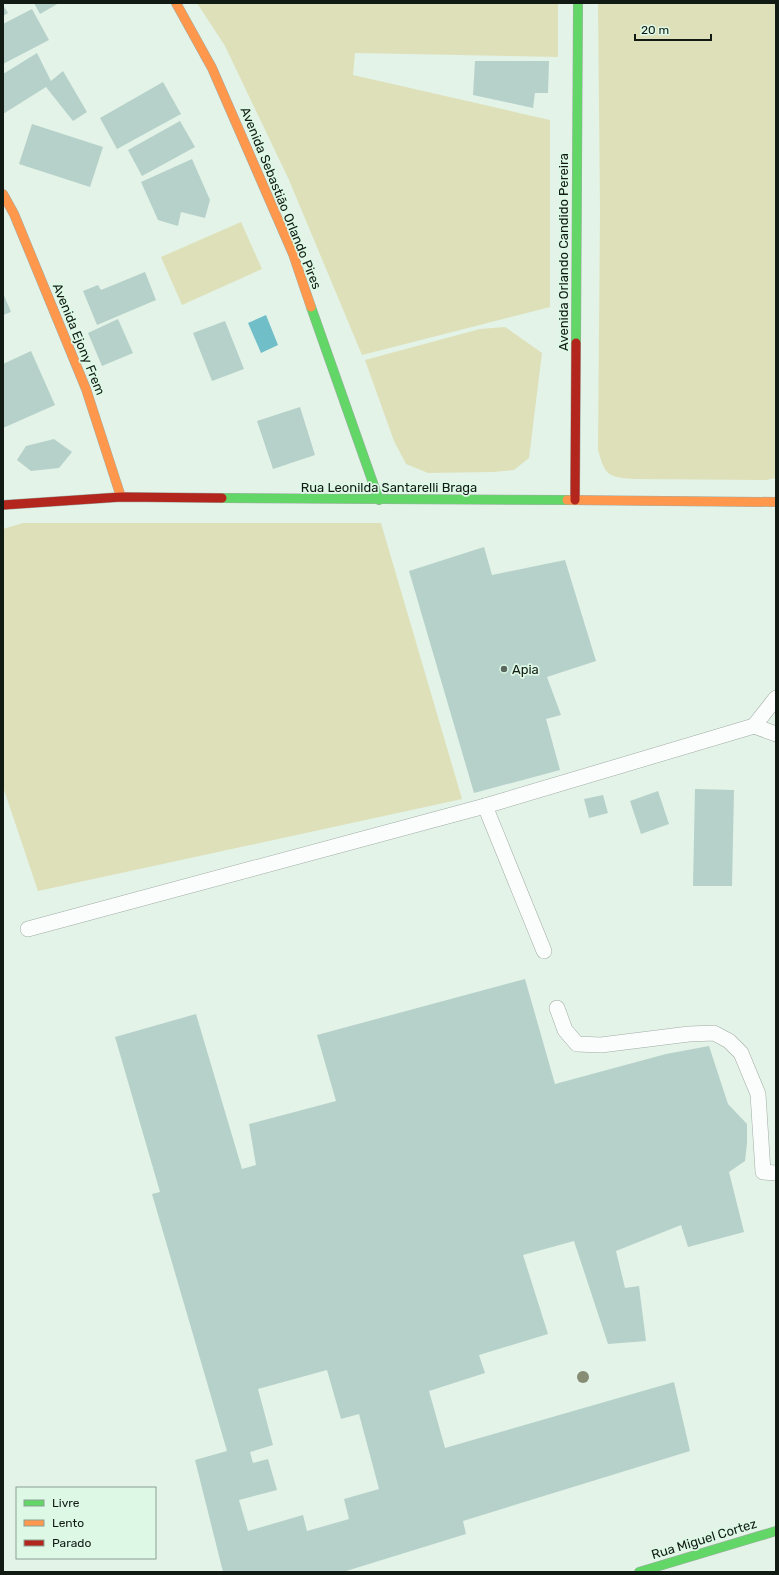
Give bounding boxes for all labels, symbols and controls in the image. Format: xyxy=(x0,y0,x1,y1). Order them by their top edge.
scale bar xyxy=(635,16,711,42)
text: 20 m xyxy=(641,23,669,37)
street label: Avenida Sebastião Orlando Pires xyxy=(237,105,325,292)
street label: Avenida Orlando Candido Pereira xyxy=(556,153,571,351)
street label: Avenida Ejony Frem xyxy=(50,281,108,397)
street label: Rua Leonilda Santarelli Braga xyxy=(301,480,477,496)
place label: Apia xyxy=(512,662,539,677)
marker: Apia xyxy=(499,664,509,674)
legend xyxy=(16,1487,156,1559)
text: Livre xyxy=(52,1496,80,1510)
text: Lento xyxy=(52,1516,84,1530)
street label: Rua Miguel Cortez xyxy=(649,1516,759,1563)
text: Parado xyxy=(52,1536,91,1550)

